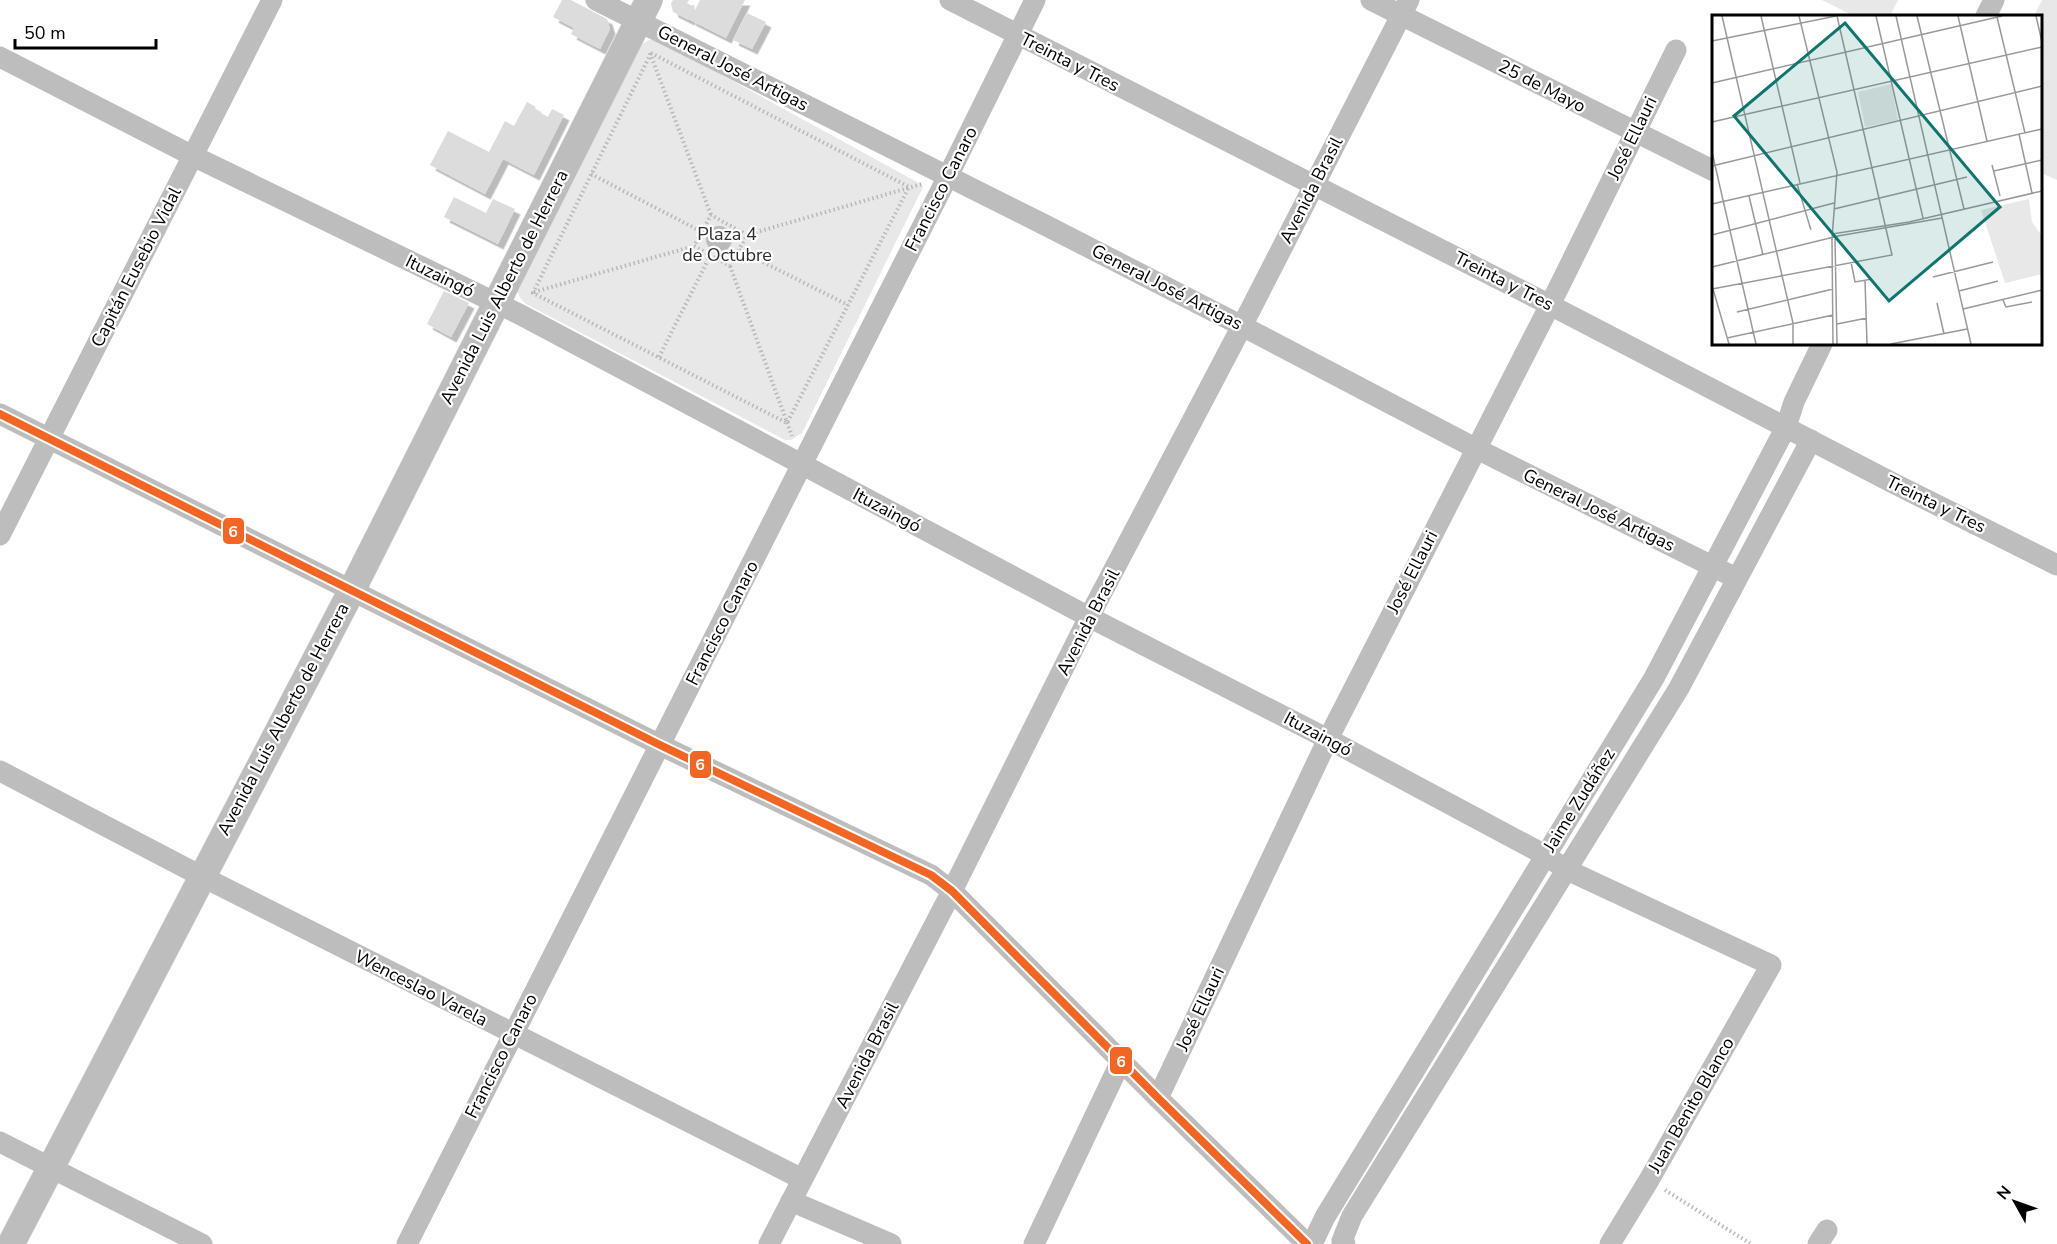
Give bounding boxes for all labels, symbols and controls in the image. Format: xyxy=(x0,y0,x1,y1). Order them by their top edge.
scale bar xyxy=(15,12,156,50)
inset map xyxy=(1712,15,2042,345)
street label: General José Artigas xyxy=(653,20,813,116)
text: 50 m xyxy=(24,21,66,45)
street label: Treinta y Tres xyxy=(1016,27,1124,97)
street label: 25 de Mayo xyxy=(1494,54,1590,118)
street label: José Ellauri xyxy=(1601,92,1663,185)
street label: Francisco Canaro xyxy=(899,122,983,256)
street label: Avenida Brasil xyxy=(1274,132,1348,247)
street label: Avenida Luis Alberto de Herrera xyxy=(434,166,574,408)
street label: Capitán Eusebio Vidal xyxy=(85,182,187,351)
park label: Plaza 4 de Octubre xyxy=(682,222,772,267)
street label: General José Artigas xyxy=(1087,239,1247,335)
street label: Treinta y Tres xyxy=(1450,246,1558,316)
street label: Ituzaingó xyxy=(402,249,478,303)
street label: General José Artigas xyxy=(1519,463,1679,557)
street label: Treinta y Tres xyxy=(1882,470,1990,538)
street label: Ituzaingó xyxy=(849,482,925,538)
line badge: 6 xyxy=(222,517,245,545)
text: 6 xyxy=(228,521,238,543)
street label: José Ellauri xyxy=(1380,526,1443,618)
street label: Francisco Canaro xyxy=(680,556,764,690)
street label: Avenida Brasil xyxy=(1051,564,1125,679)
street label: Avenida Luis Alberto de Herrera xyxy=(211,599,355,839)
street label: Ituzaingó xyxy=(1280,706,1356,762)
street label: Jaime Zudáñez xyxy=(1537,744,1620,857)
line badge: 6 xyxy=(689,750,712,779)
text: 6 xyxy=(695,754,705,776)
street label: Wenceslao Varela xyxy=(350,944,492,1032)
street label: José Ellauri xyxy=(1170,963,1230,1056)
street label: Francisco Canaro xyxy=(459,989,543,1123)
street label: Avenida Brasil xyxy=(830,997,904,1112)
street label: Juan Benito Blanco xyxy=(1642,1033,1740,1178)
line badge: 6 xyxy=(1109,1046,1133,1075)
text: 6 xyxy=(1116,1051,1126,1073)
north arrow xyxy=(1985,1172,2045,1232)
text: N xyxy=(1992,1181,2017,1205)

